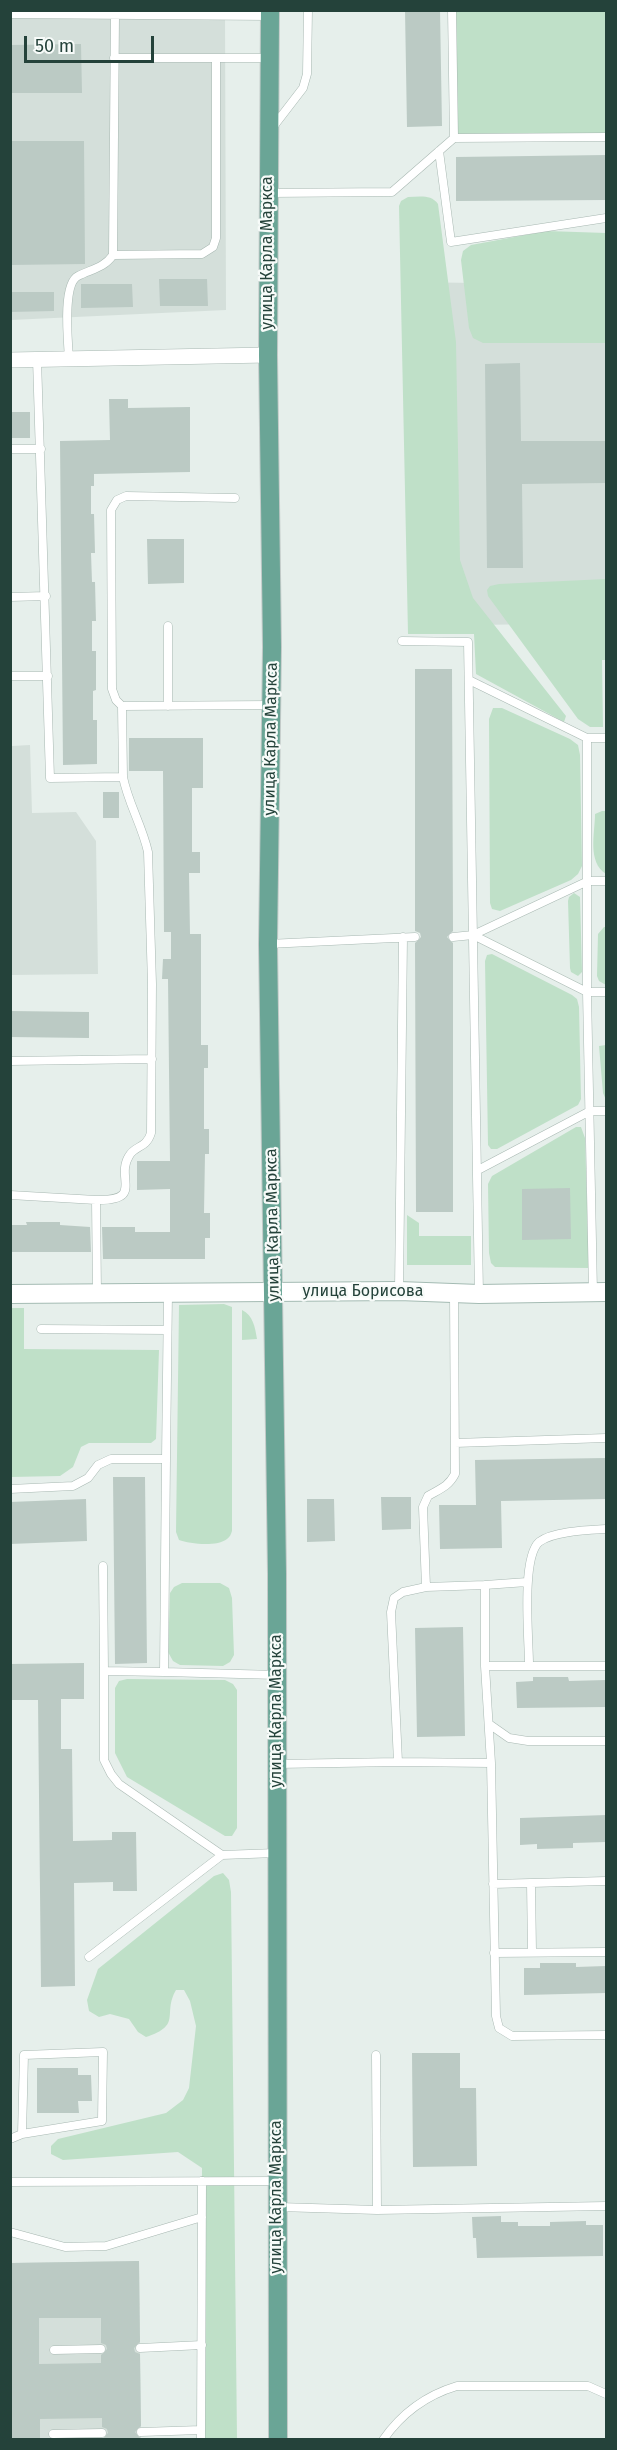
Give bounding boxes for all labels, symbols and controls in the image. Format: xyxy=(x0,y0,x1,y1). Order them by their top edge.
scale bar xyxy=(27,24,158,62)
text: 50 m xyxy=(35,35,74,57)
street label: улица Карла Маркса xyxy=(258,176,278,330)
street label: улица Карла Маркса xyxy=(260,662,282,816)
street label: улица Карла Маркса xyxy=(262,1148,284,1302)
street label: улица Борисова xyxy=(303,1282,423,1302)
street label: улица Карла Маркса xyxy=(267,1634,287,1788)
street label: улица Карла Маркса xyxy=(267,2120,287,2274)

